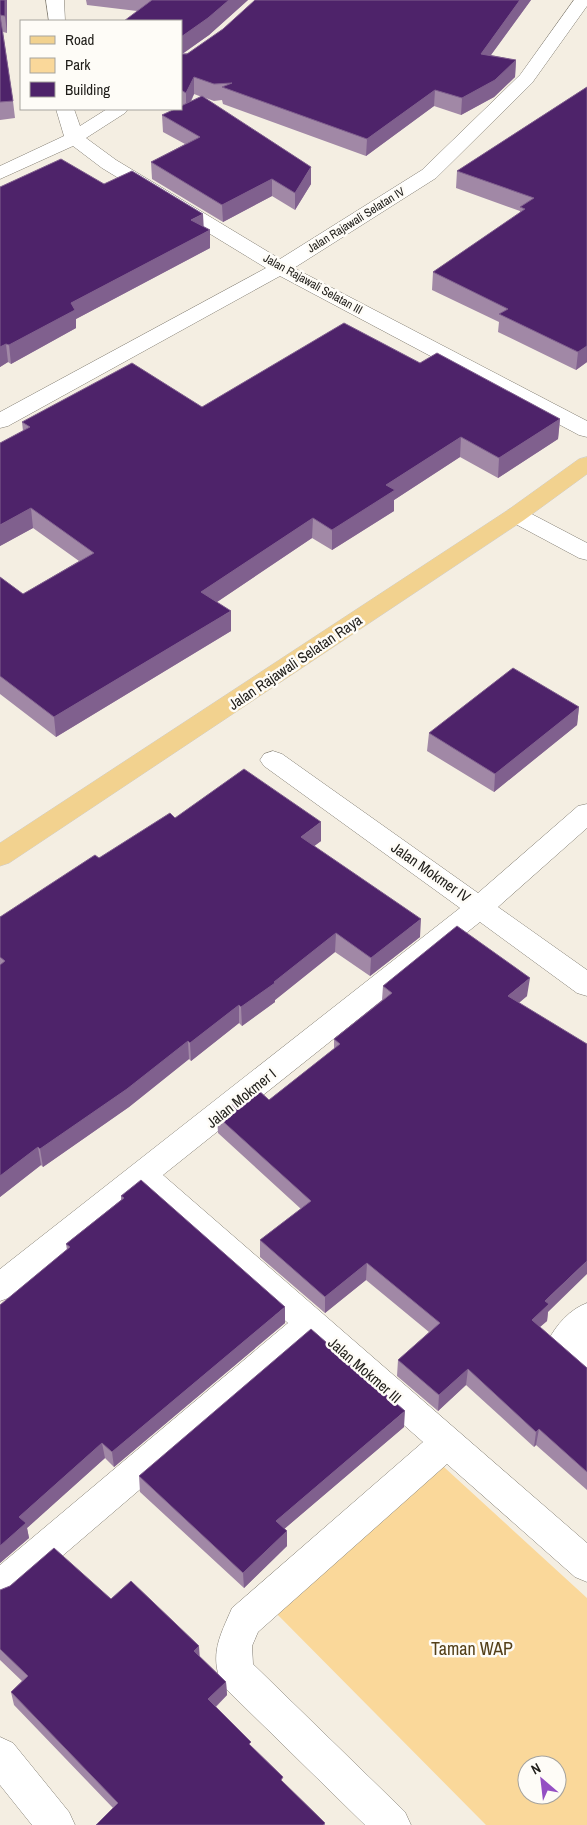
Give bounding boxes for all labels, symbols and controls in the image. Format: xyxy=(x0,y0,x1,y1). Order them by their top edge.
legend xyxy=(20,20,182,110)
text: Road xyxy=(65,29,94,50)
text: Park xyxy=(65,54,91,75)
text: Building xyxy=(65,79,110,100)
street label: Jalan Rajawali Selatan IV xyxy=(304,183,408,256)
street label: Jalan Rajawali Selatan III xyxy=(261,250,365,318)
street label: Jalan Rajawali Selatan Raya xyxy=(224,609,366,715)
street label: Jalan Mokmer IV xyxy=(387,837,475,908)
street label: Jalan Mokmer I xyxy=(202,1063,280,1133)
street label: Jalan Mokmer III xyxy=(324,1332,406,1408)
park label: Taman WAP xyxy=(431,1636,513,1661)
north arrow xyxy=(517,1755,567,1805)
text: N xyxy=(528,1759,544,1778)

